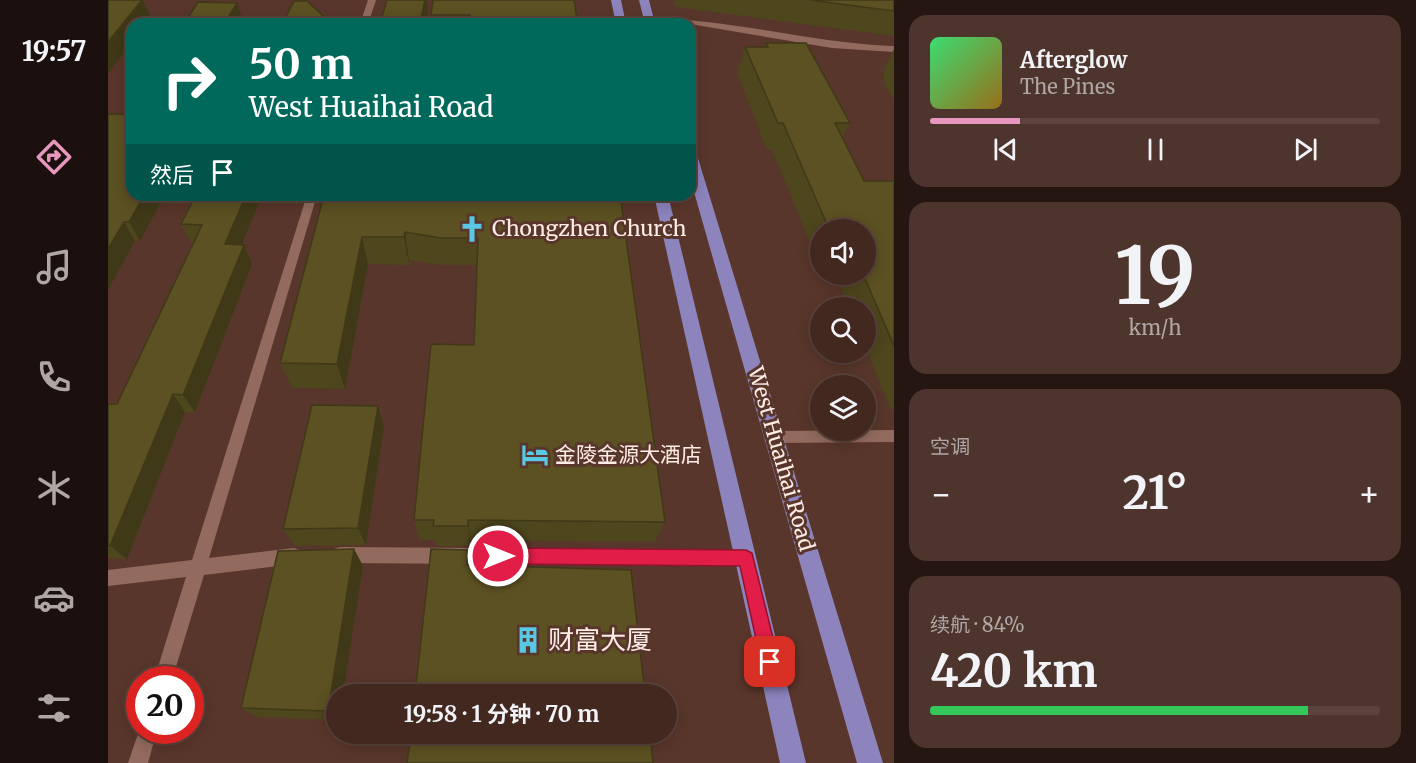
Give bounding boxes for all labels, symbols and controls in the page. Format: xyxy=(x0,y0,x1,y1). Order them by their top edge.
text: 19:57 xyxy=(22,34,86,68)
text: 50 m xyxy=(249,38,353,90)
icon: right xyxy=(150,42,228,120)
text: Afterglow xyxy=(1020,46,1127,74)
text: The Pines xyxy=(1020,74,1115,99)
text: West Huaihai Road xyxy=(249,90,493,124)
icon: previous xyxy=(989,133,1022,166)
icon: pause xyxy=(1139,133,1172,166)
icon: next xyxy=(1289,133,1322,166)
icon: directions xyxy=(33,136,75,178)
icon: arrive xyxy=(206,156,239,189)
text: 然后 xyxy=(150,161,194,189)
church icon: Chongzhen Church xyxy=(457,214,487,244)
place label: Chongzhen Church xyxy=(492,215,686,242)
map controls xyxy=(810,219,876,441)
button: sound xyxy=(810,219,876,285)
text: 19 xyxy=(1115,227,1195,325)
icon: music xyxy=(33,246,75,288)
button: search xyxy=(810,297,876,363)
text: km/h xyxy=(1129,315,1181,340)
icon: phone xyxy=(33,356,75,398)
street label: West Huaihai Road xyxy=(742,363,821,554)
button: layers xyxy=(810,375,876,441)
text: 空调 xyxy=(930,434,970,459)
hotel icon: 金陵金源大酒店 xyxy=(520,440,550,470)
place label: 金陵金源大酒店 xyxy=(555,441,702,468)
text: 21° xyxy=(1122,465,1188,521)
icon: climate xyxy=(33,467,75,509)
text: − xyxy=(930,474,952,515)
text: + xyxy=(1358,474,1380,515)
position arrow xyxy=(466,524,530,588)
icon: car xyxy=(33,577,75,619)
text: 续航 · 84% xyxy=(930,612,1025,637)
place label: 财富大厦 xyxy=(548,623,652,656)
building icon: 财富大厦 xyxy=(513,625,543,655)
pin xyxy=(744,636,795,687)
text: 420 km xyxy=(930,643,1097,699)
icon: arrive xyxy=(753,645,786,678)
speed limit sign: 20 xyxy=(126,666,204,744)
icon: filters xyxy=(33,687,75,729)
text: 19:58 · 1 分钟 · 70 m xyxy=(404,700,599,728)

